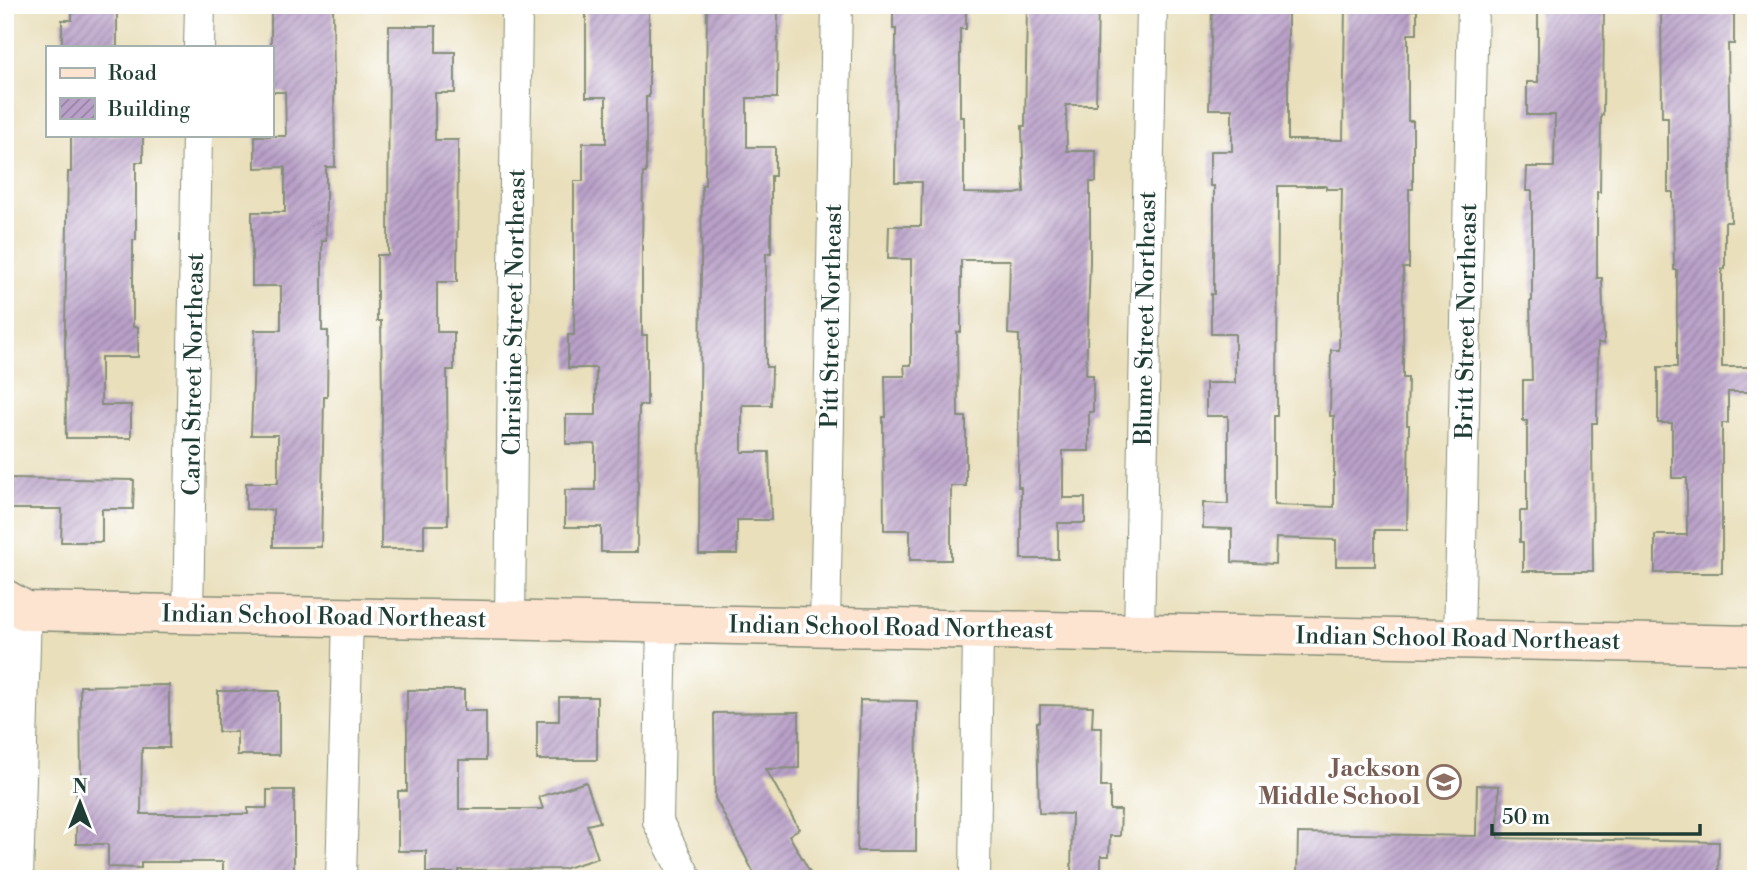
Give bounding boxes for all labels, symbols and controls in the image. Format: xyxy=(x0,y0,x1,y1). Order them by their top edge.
legend xyxy=(46,46,273,136)
text: Road xyxy=(108,61,157,87)
text: Building xyxy=(107,97,190,123)
street label: Christine Street Northeast xyxy=(497,168,533,456)
street label: Blume Street Northeast xyxy=(1129,190,1163,447)
street label: Britt Street Northeast xyxy=(1450,202,1484,440)
street label: Pitt Street Northeast xyxy=(815,203,849,429)
street label: Carol Street Northeast xyxy=(177,252,211,496)
street label: Indian School Road Northeast xyxy=(161,599,487,635)
street label: Indian School Road Northeast xyxy=(728,610,1054,646)
street label: Indian School Road Northeast xyxy=(1295,621,1621,657)
place label: Jackson Middle School xyxy=(1258,754,1420,812)
school or university icon: Jackson Middle School xyxy=(1425,763,1463,801)
north arrow xyxy=(46,768,116,838)
text: N xyxy=(72,775,88,799)
scale bar xyxy=(1492,793,1700,837)
text: 50 m xyxy=(1502,805,1550,831)

